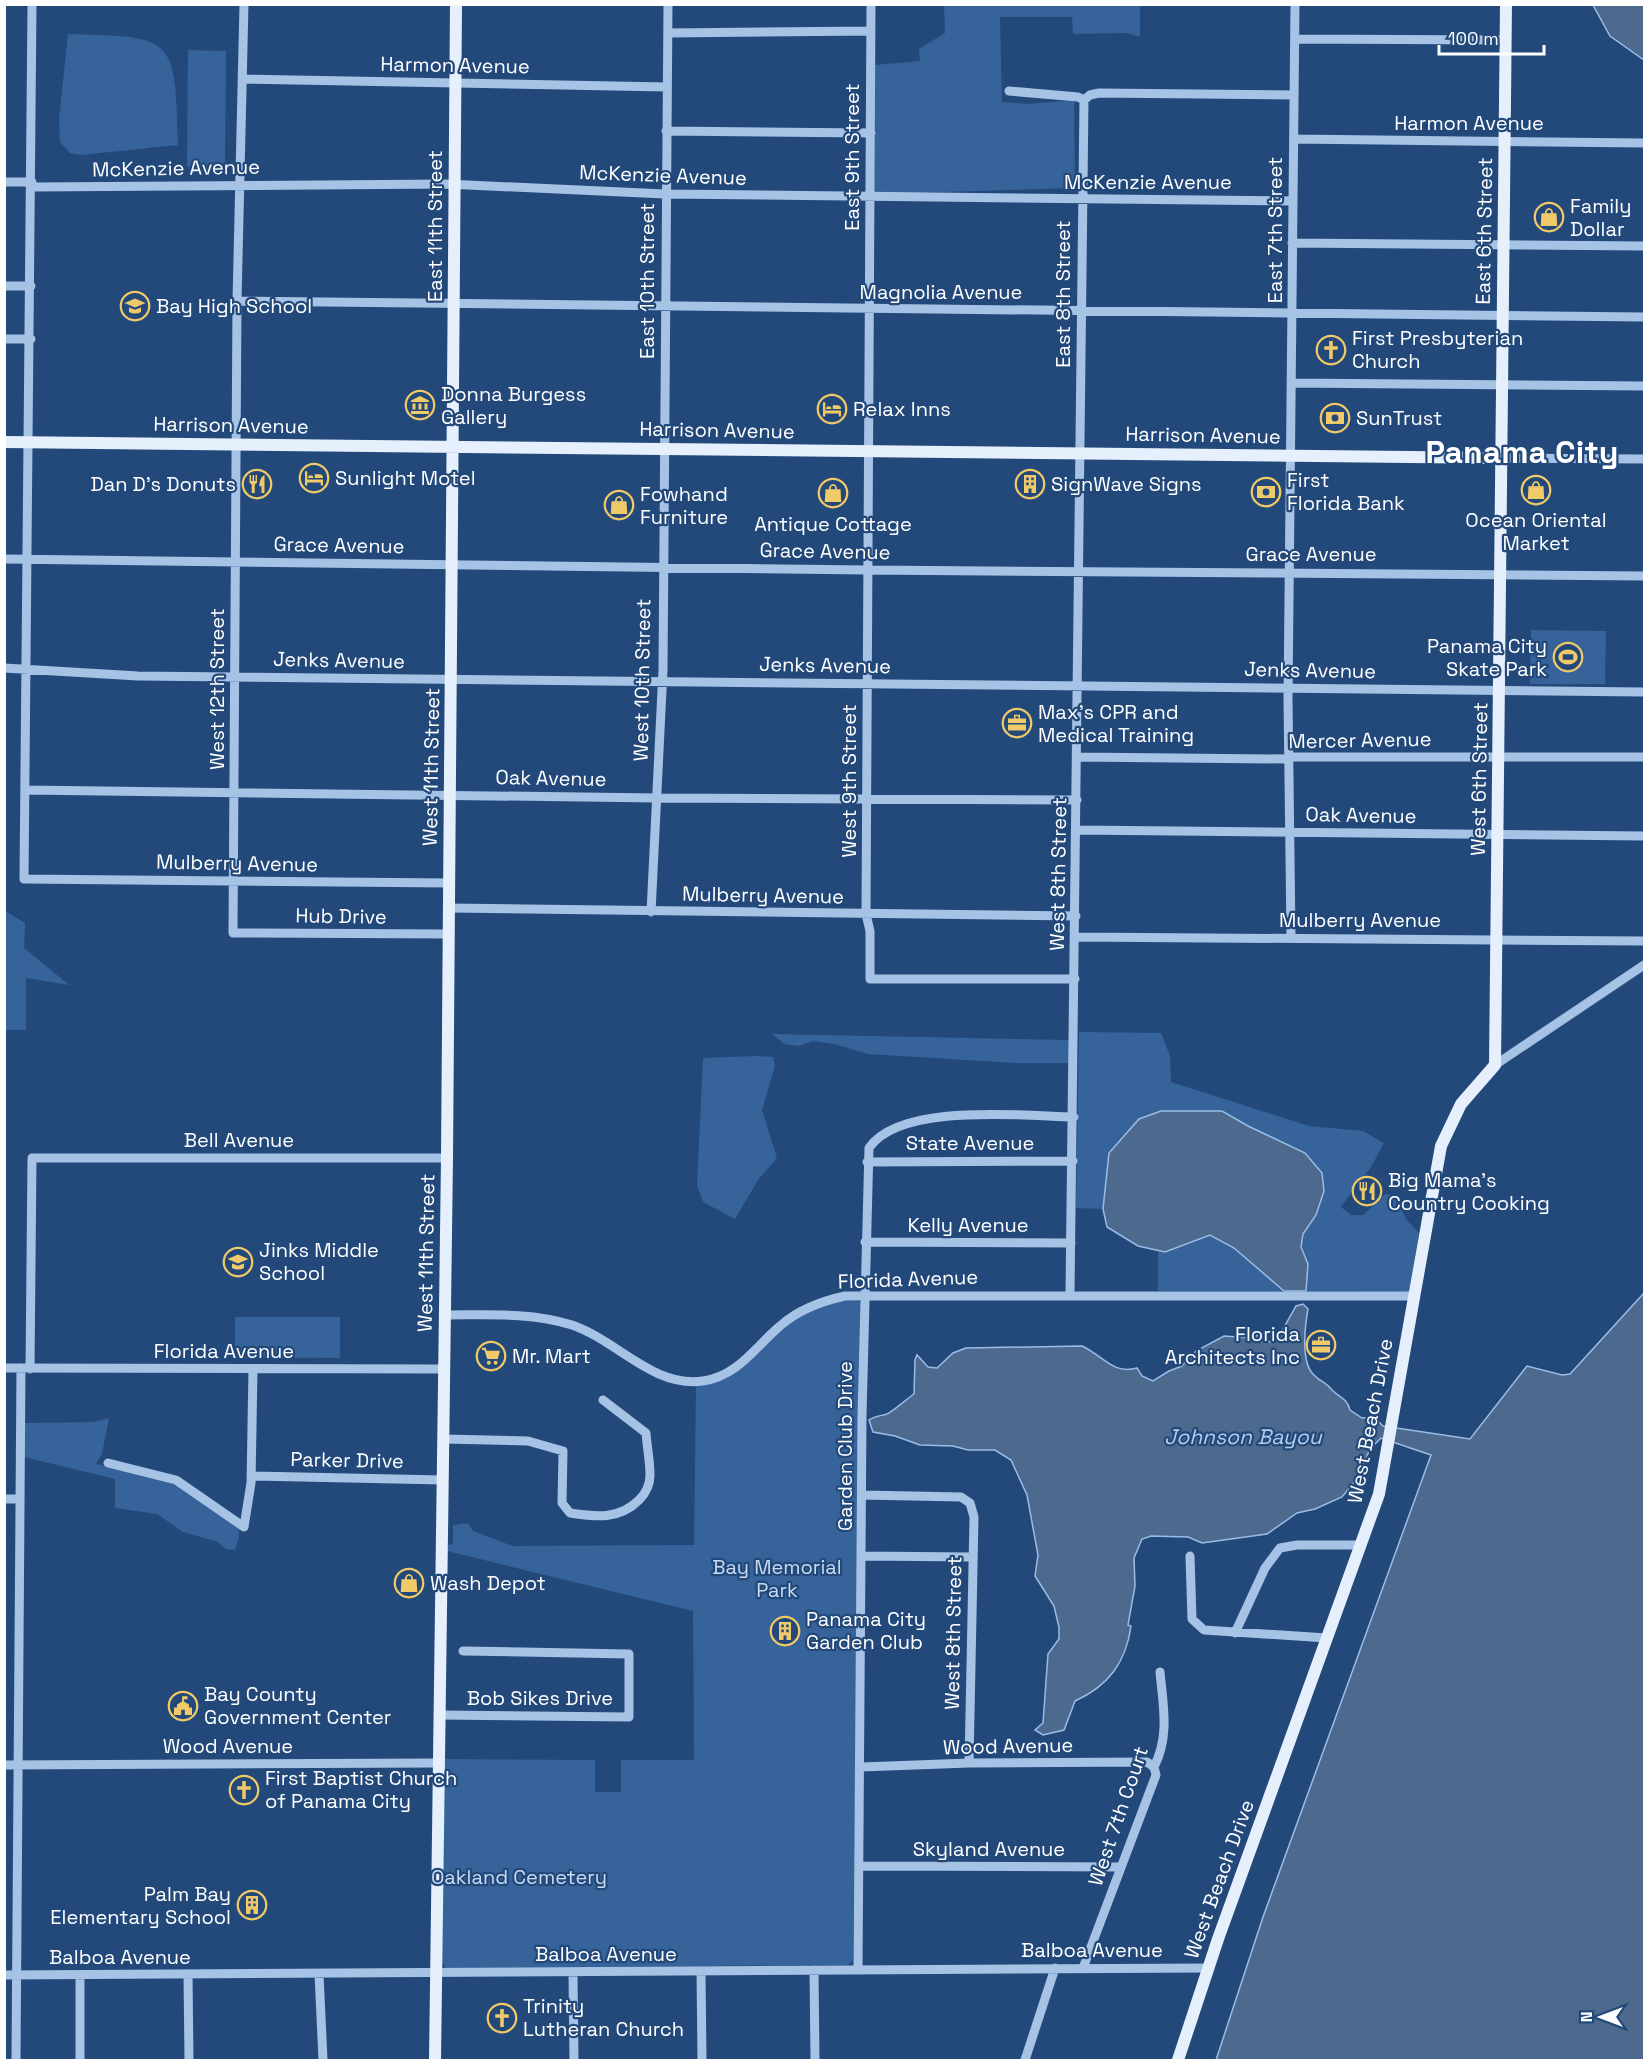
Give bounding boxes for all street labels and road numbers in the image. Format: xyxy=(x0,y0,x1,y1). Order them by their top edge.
street label: Harmon Avenue xyxy=(380,51,530,79)
street label: East 9th Street xyxy=(839,83,865,231)
street label: Harmon Avenue xyxy=(1394,110,1544,136)
street label: East 11th Street xyxy=(422,150,448,302)
street label: McKenzie Avenue xyxy=(92,154,260,182)
street label: East 7th Street xyxy=(1262,157,1288,303)
street label: East 6th Street xyxy=(1470,157,1498,305)
street label: McKenzie Avenue xyxy=(579,159,747,191)
street label: McKenzie Avenue xyxy=(1064,169,1232,195)
street label: East 10th Street xyxy=(634,203,660,359)
street label: East 8th Street xyxy=(1050,220,1076,368)
street label: Magnolia Avenue xyxy=(860,279,1022,305)
street label: Harrison Avenue xyxy=(153,411,309,439)
street label: Harrison Avenue xyxy=(639,416,795,444)
street label: Harrison Avenue xyxy=(1125,421,1281,449)
street label: Grace Avenue xyxy=(273,531,405,559)
street label: Grace Avenue xyxy=(759,537,891,565)
street label: Grace Avenue xyxy=(1246,541,1376,567)
street label: West 10th Street xyxy=(628,598,656,762)
street label: West 12th Street xyxy=(204,608,230,770)
street label: Jenks Avenue xyxy=(273,646,405,674)
street label: Jenks Avenue xyxy=(759,651,891,679)
street label: Jenks Avenue xyxy=(1244,656,1376,684)
street label: West 11th Street xyxy=(417,688,445,846)
street label: West 6th Street xyxy=(1465,702,1493,856)
street label: West 9th Street xyxy=(836,704,862,858)
street label: Mercer Avenue xyxy=(1288,726,1432,754)
street label: Oak Avenue xyxy=(495,764,607,792)
street label: West 8th Street xyxy=(1044,797,1072,951)
street label: Oak Avenue xyxy=(1305,801,1417,829)
street label: Mulberry Avenue xyxy=(156,849,318,877)
street label: Mulberry Avenue xyxy=(682,881,844,909)
street label: Hub Drive xyxy=(295,902,387,930)
street label: Mulberry Avenue xyxy=(1279,907,1441,933)
street label: Bell Avenue xyxy=(184,1127,294,1153)
street label: State Avenue xyxy=(906,1130,1034,1156)
street label: West 11th Street xyxy=(412,1174,440,1332)
street label: Kelly Avenue xyxy=(907,1212,1029,1238)
street label: Florida Avenue xyxy=(837,1264,979,1294)
street label: West Beach Drive xyxy=(1341,1336,1399,1506)
street label: Florida Avenue xyxy=(154,1338,294,1364)
street label: Garden Club Drive xyxy=(832,1361,858,1531)
street label: Parker Drive xyxy=(290,1446,404,1474)
street label: West 8th Street xyxy=(939,1556,967,1710)
street label: Bob Sikes Drive xyxy=(467,1685,613,1711)
street label: Wood Avenue xyxy=(943,1732,1073,1760)
street label: Wood Avenue xyxy=(163,1733,293,1759)
street label: West 7th Court xyxy=(1082,1743,1154,1889)
street label: West Beach Drive xyxy=(1178,1796,1260,1962)
street label: Skyland Avenue xyxy=(913,1836,1065,1862)
street label: Balboa Avenue xyxy=(1021,1937,1163,1963)
street label: Balboa Avenue xyxy=(535,1941,677,1967)
street label: Balboa Avenue xyxy=(49,1944,191,1970)

